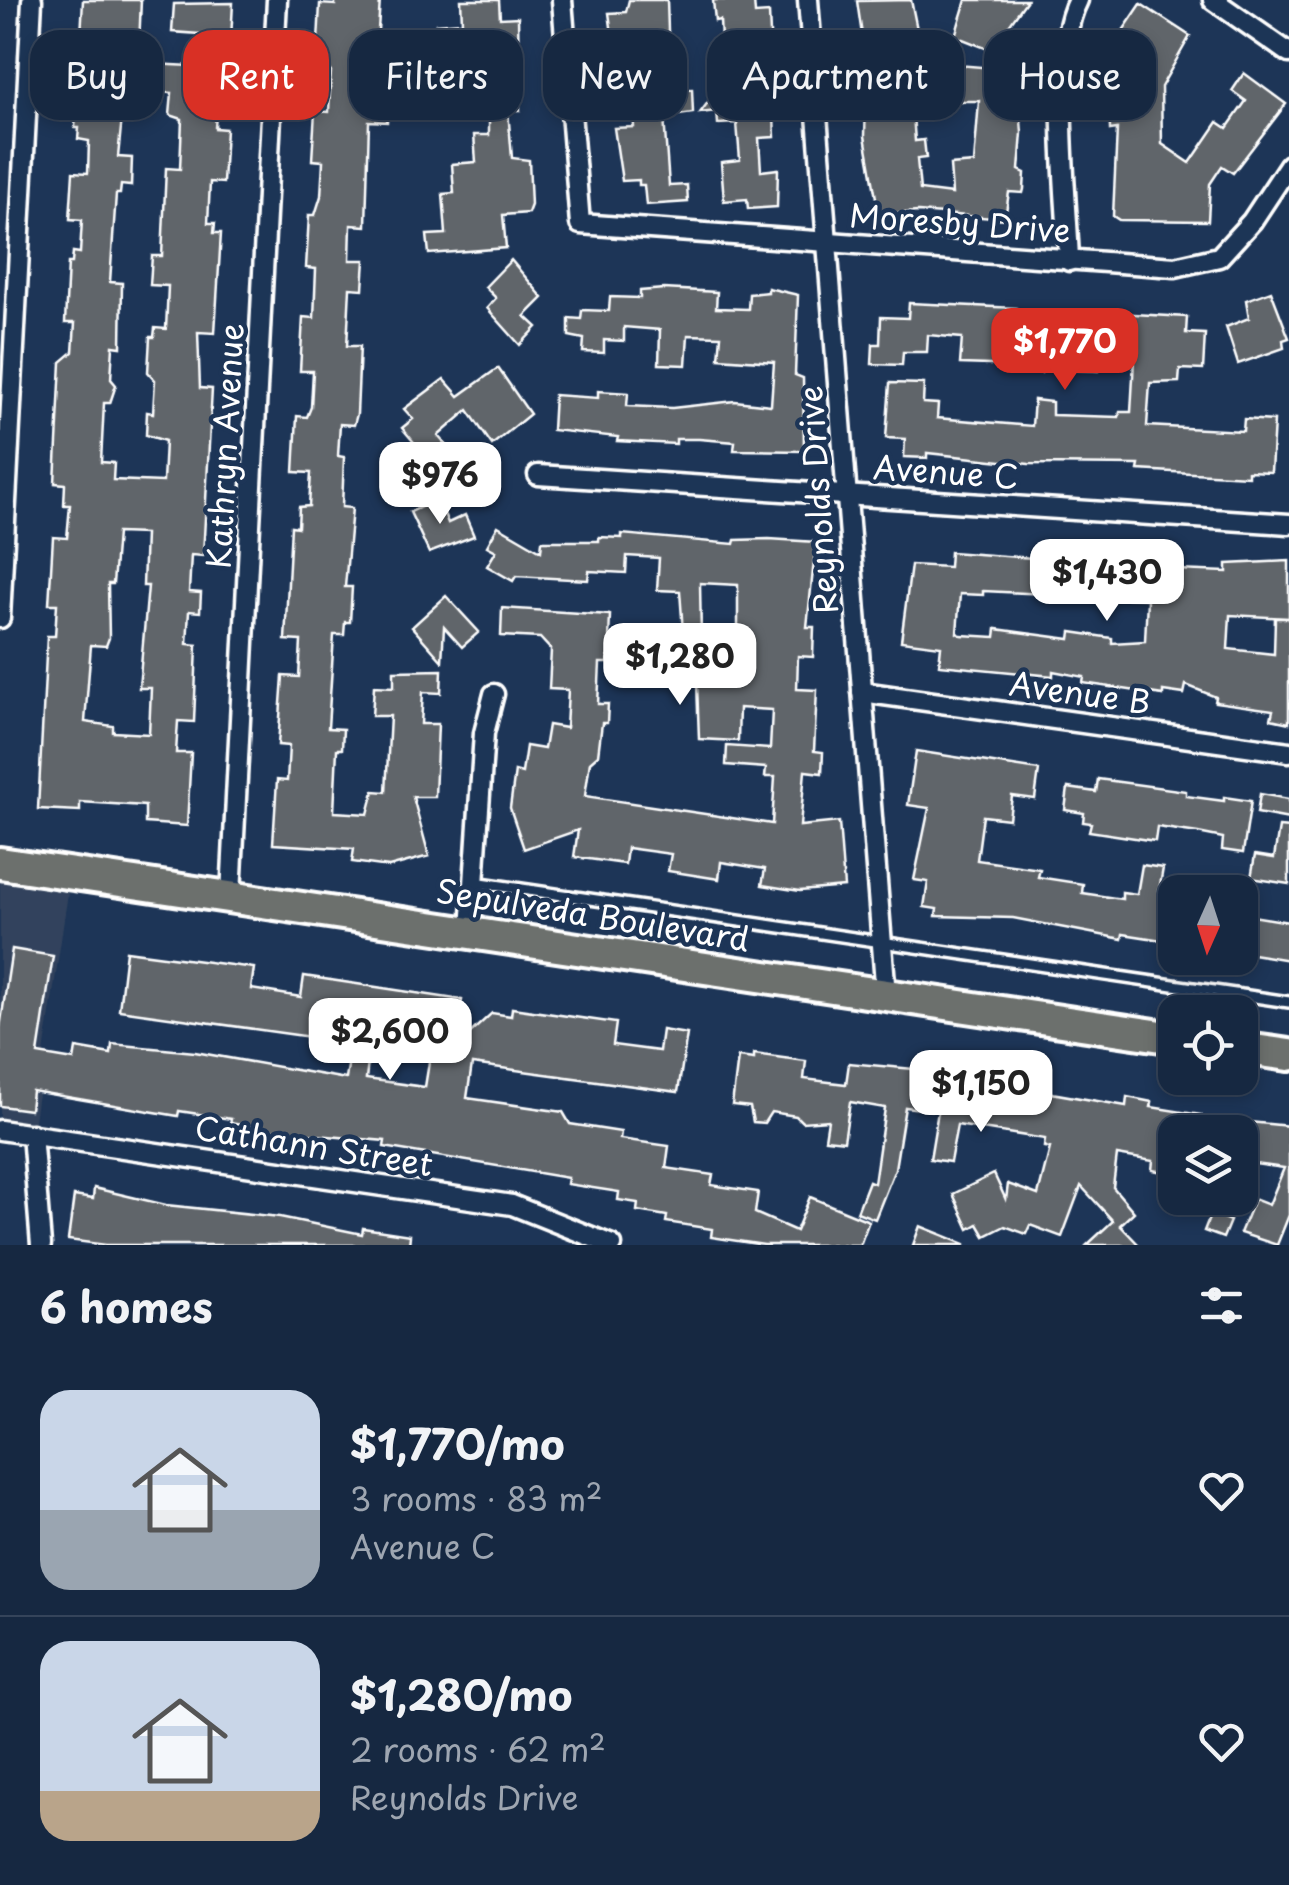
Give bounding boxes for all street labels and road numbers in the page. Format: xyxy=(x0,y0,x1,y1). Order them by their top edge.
street label: Moresby Drive xyxy=(848,190,1072,254)
street label: Kathryn Avenue xyxy=(194,322,254,570)
street label: Reynolds Drive xyxy=(785,384,849,616)
street label: Avenue C xyxy=(872,442,1020,500)
street label: Avenue B xyxy=(1006,658,1154,726)
street label: Sepulveda Boulevard xyxy=(433,866,753,962)
street label: Cathann Street xyxy=(192,1103,436,1187)

